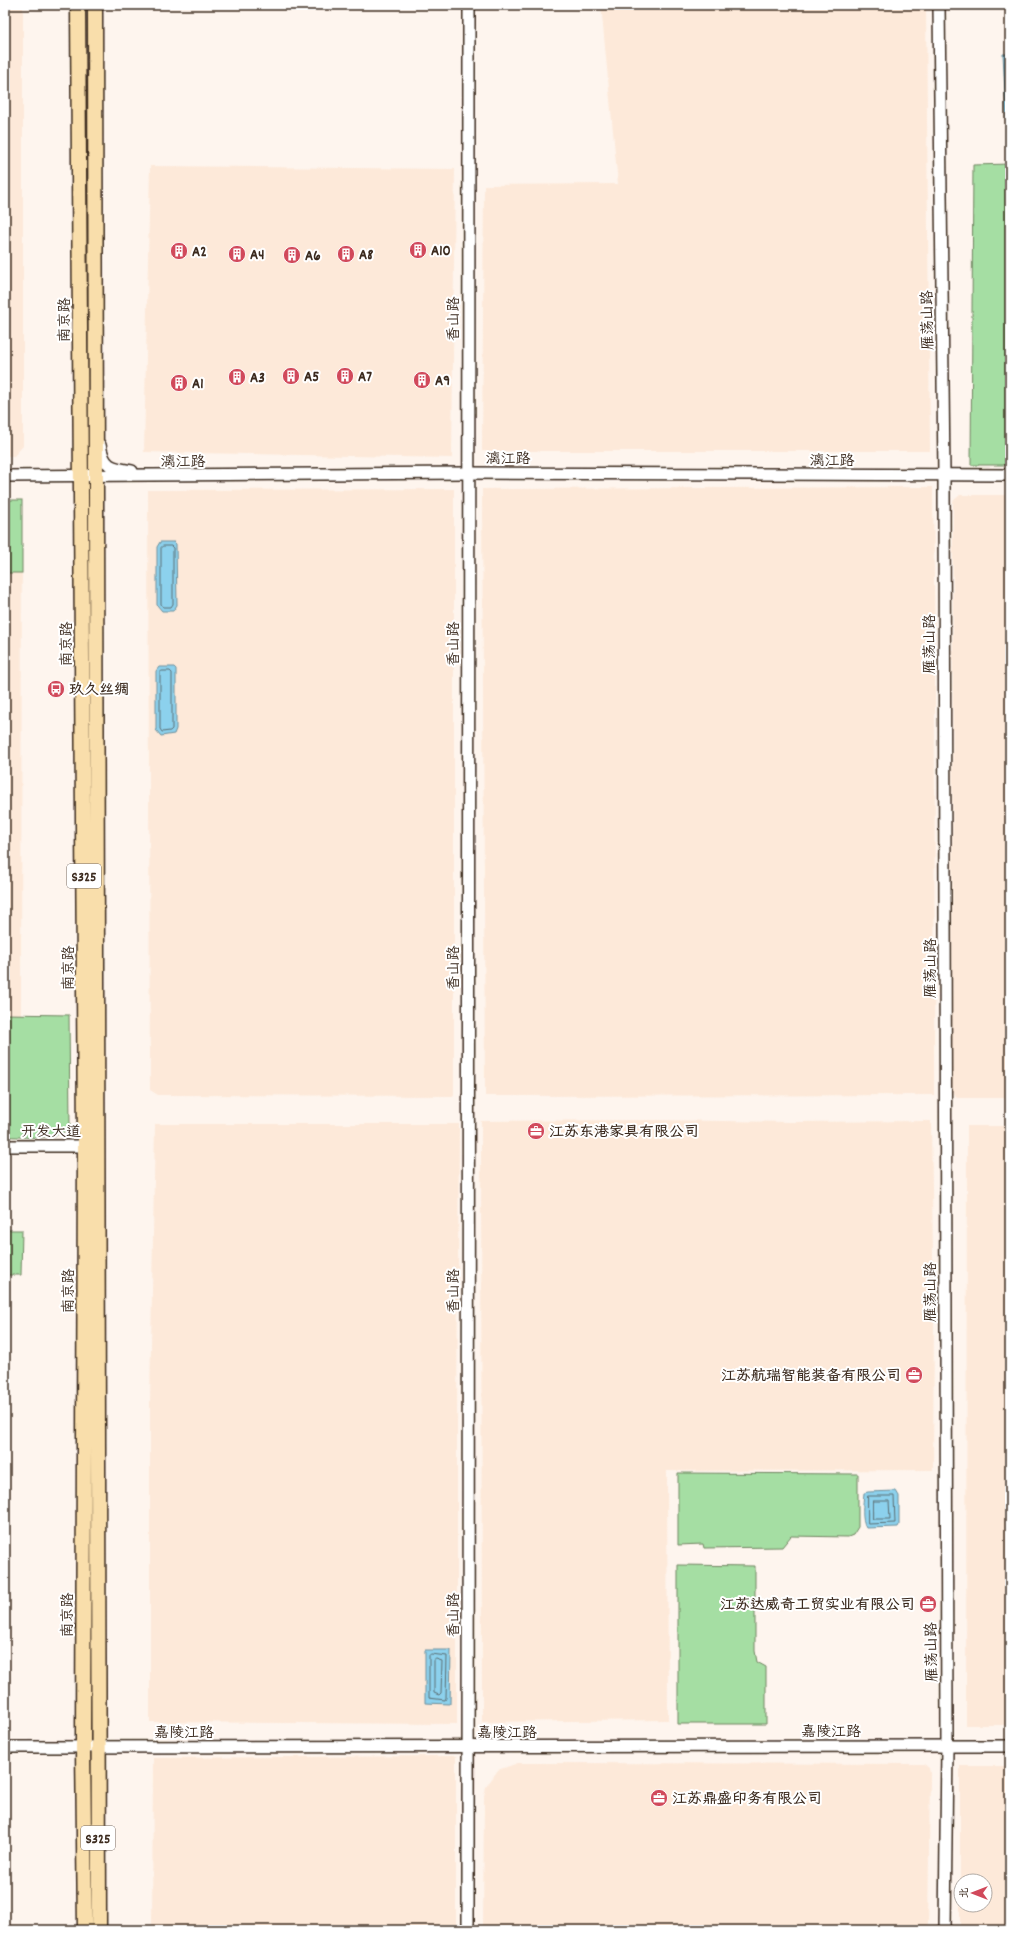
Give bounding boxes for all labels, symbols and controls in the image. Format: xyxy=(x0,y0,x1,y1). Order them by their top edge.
building icon: A10 xyxy=(408,240,428,260)
building icon: A2 xyxy=(169,241,189,261)
place label: A10 xyxy=(431,241,451,263)
place label: A2 xyxy=(192,242,207,264)
building icon: A4 xyxy=(227,244,247,264)
building icon: A8 xyxy=(336,244,356,264)
place label: A4 xyxy=(250,245,264,267)
building icon: A6 xyxy=(282,245,302,265)
place label: A8 xyxy=(359,245,373,267)
place label: A6 xyxy=(305,246,321,268)
street label: 雁荡山路 xyxy=(917,290,941,350)
street label: 香山路 xyxy=(444,296,466,342)
street label: 南京路 xyxy=(55,297,77,343)
building icon: A5 xyxy=(281,366,301,386)
building icon: A7 xyxy=(335,366,355,386)
building icon: A3 xyxy=(227,367,247,387)
place label: A5 xyxy=(304,367,319,389)
place label: A7 xyxy=(358,367,372,389)
place label: A3 xyxy=(250,368,265,390)
building icon: A9 xyxy=(412,370,432,390)
place label: A9 xyxy=(435,371,450,393)
building icon: A1 xyxy=(169,373,189,393)
place label: A1 xyxy=(192,374,203,396)
street label: 漓江路 xyxy=(485,449,531,471)
street label: 漓江路 xyxy=(809,451,855,473)
street label: 漓江路 xyxy=(160,452,206,474)
street label: 雁荡山路 xyxy=(920,614,942,674)
street label: 南京路 xyxy=(57,621,79,667)
street label: 香山路 xyxy=(444,621,466,667)
bus stop icon: 玖久丝绸 xyxy=(46,679,66,699)
place label: 玖久丝绸 xyxy=(69,680,129,702)
road number: S325 xyxy=(67,864,101,888)
street label: 雁荡山路 xyxy=(921,938,943,998)
street label: 南京路 xyxy=(59,945,81,991)
street label: 香山路 xyxy=(444,945,466,991)
office icon: 江苏东港家具有限公司 xyxy=(526,1121,546,1141)
street label: 开发大道 xyxy=(21,1122,81,1144)
place label: 江苏东港家具有限公司 xyxy=(549,1122,699,1144)
street label: 雁荡山路 xyxy=(921,1262,943,1322)
street label: 南京路 xyxy=(59,1268,81,1314)
street label: 香山路 xyxy=(444,1268,466,1314)
office icon: 江苏航瑞智能装备有限公司 xyxy=(904,1365,924,1385)
place label: 江苏航瑞智能装备有限公司 xyxy=(721,1366,901,1388)
street label: 南京路 xyxy=(58,1592,80,1638)
street label: 香山路 xyxy=(444,1592,466,1638)
office icon: 江苏达威奇工贸实业有限公司 xyxy=(918,1594,938,1614)
place label: 江苏达威奇工贸实业有限公司 xyxy=(720,1595,915,1617)
street label: 雁荡山路 xyxy=(921,1622,945,1682)
street label: 嘉陵江路 xyxy=(801,1722,861,1744)
street label: 嘉陵江路 xyxy=(154,1723,214,1745)
street label: 嘉陵江路 xyxy=(477,1723,537,1745)
office icon: 江苏鼎盛印务有限公司 xyxy=(649,1788,669,1808)
place label: 江苏鼎盛印务有限公司 xyxy=(672,1789,822,1811)
road number: S325 xyxy=(81,1826,115,1850)
north arrow xyxy=(953,1873,993,1913)
text: 北 xyxy=(957,1888,973,1899)

